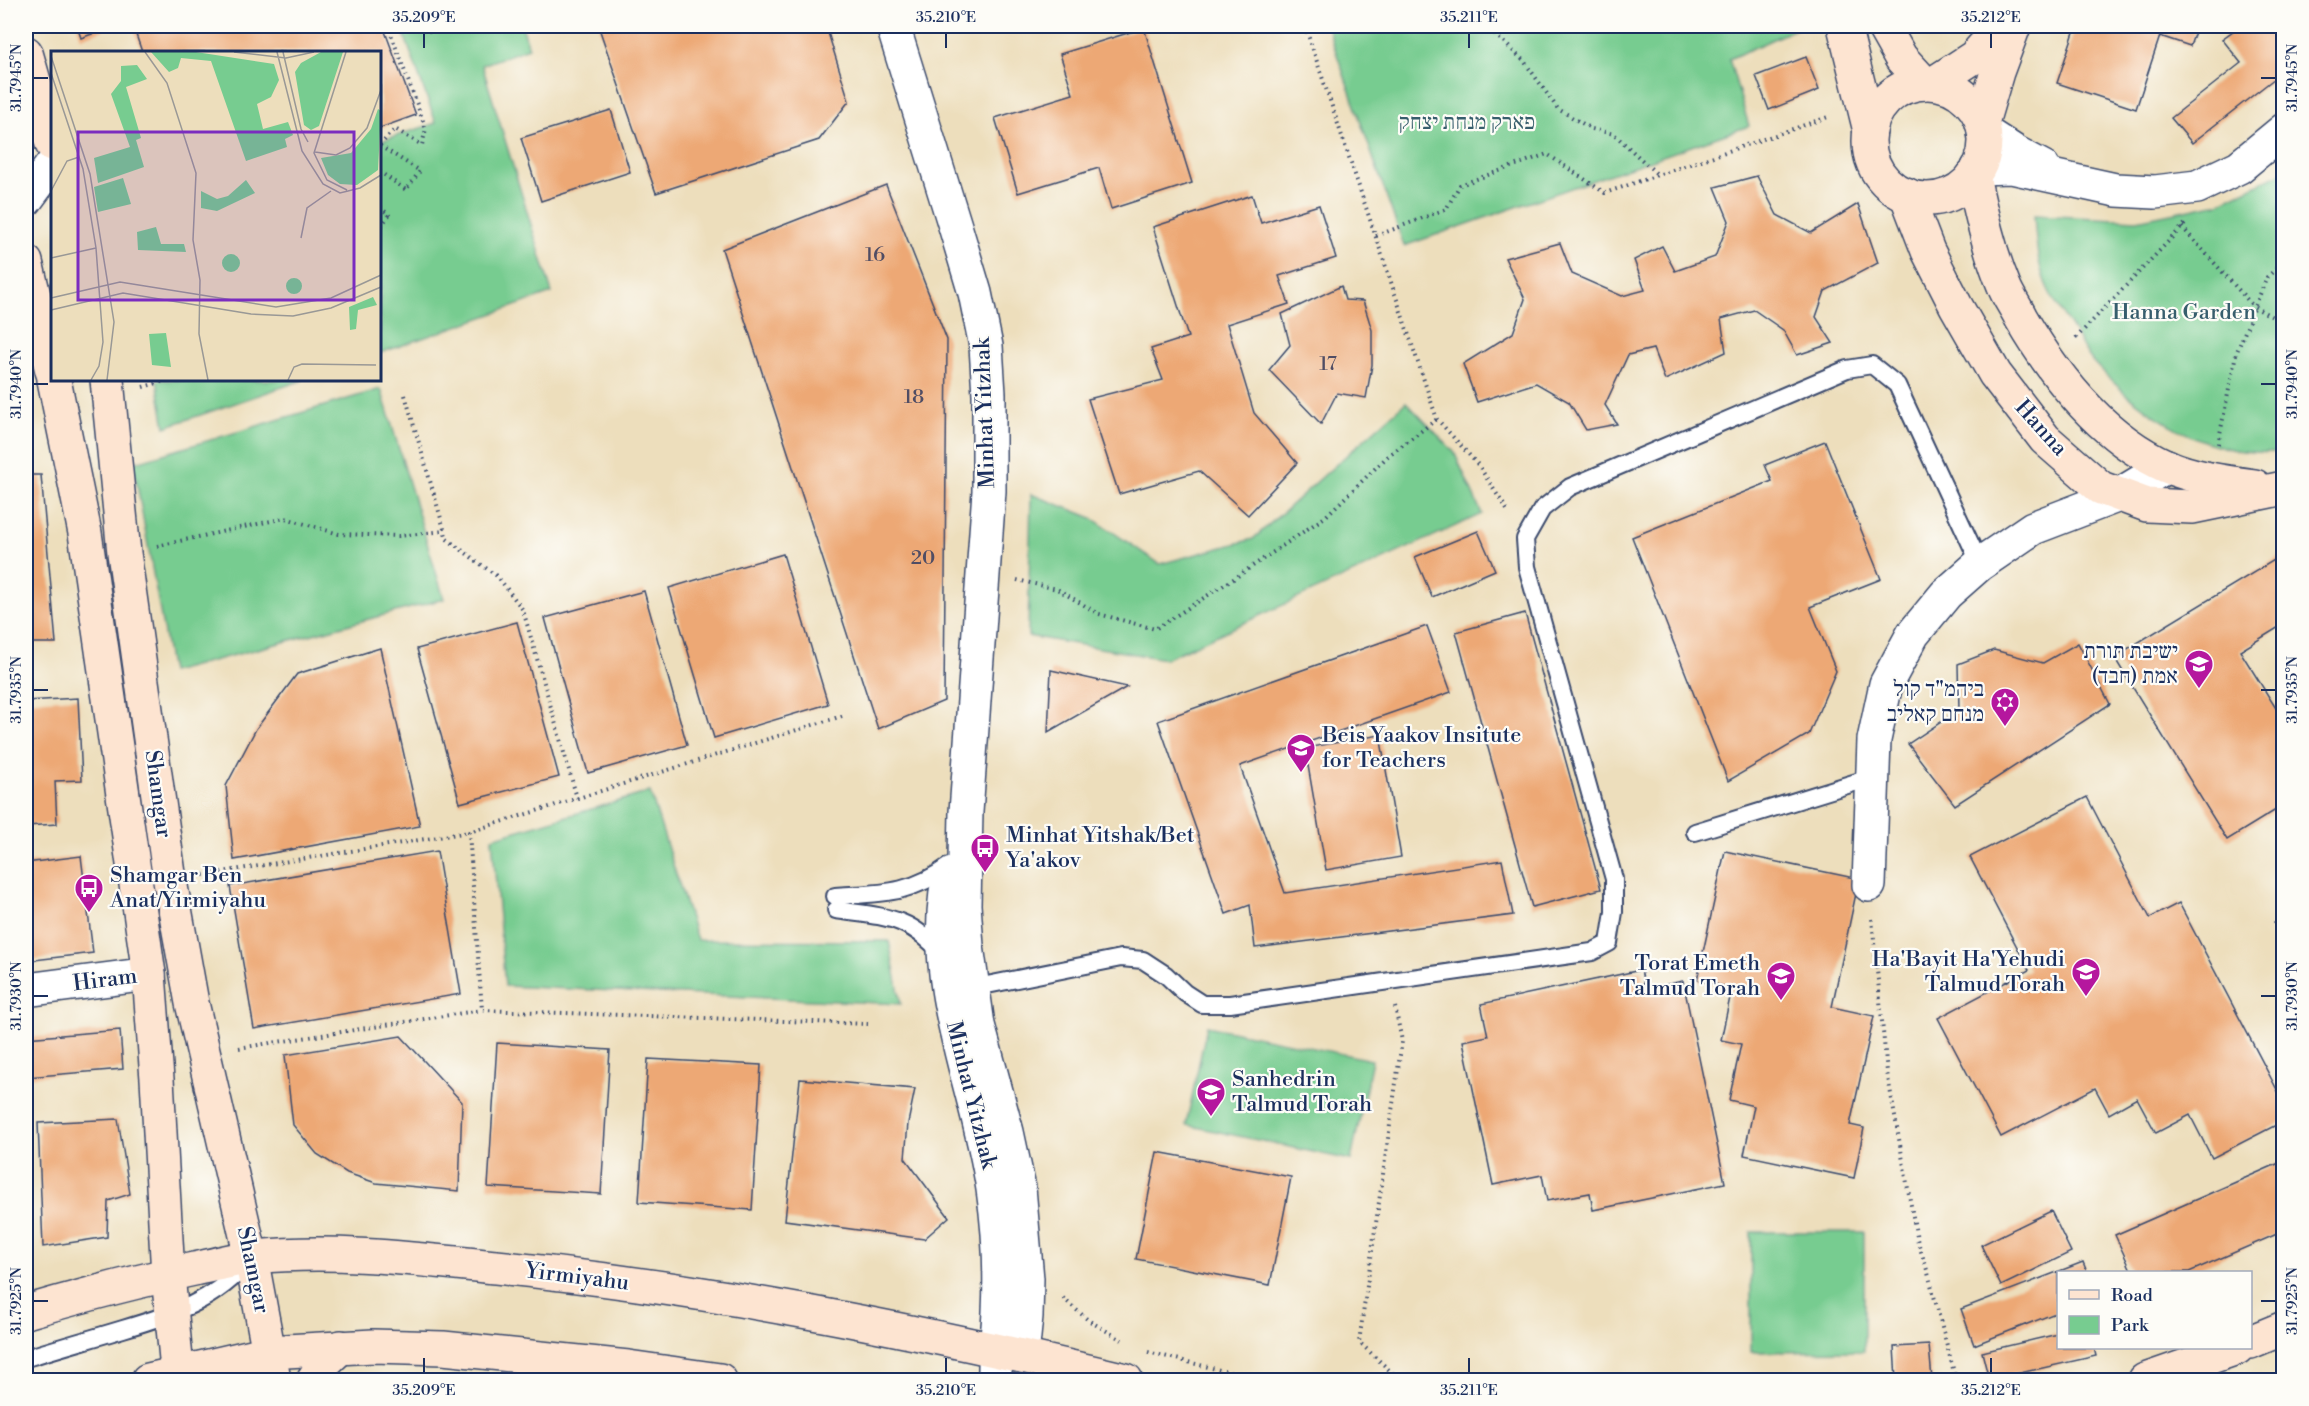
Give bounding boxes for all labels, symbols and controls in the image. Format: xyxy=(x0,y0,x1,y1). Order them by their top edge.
text: 35.209°E xyxy=(392,8,456,27)
text: 35.210°E xyxy=(916,8,976,27)
text: 35.211°E xyxy=(1440,8,1498,27)
text: 35.212°E xyxy=(1961,8,2021,27)
text: 31.7945°N xyxy=(7,44,26,112)
text: 31.7945°N xyxy=(2283,44,2302,112)
inset map xyxy=(51,51,381,381)
park label: פארק מנחת יצחק xyxy=(1399,109,1535,136)
house number: 16 xyxy=(865,243,885,268)
park label: Hanna Garden xyxy=(2112,299,2256,326)
street label: Minhat Yitzhak xyxy=(969,336,1001,489)
text: 31.7940°N xyxy=(7,349,26,419)
text: 31.7940°N xyxy=(2283,349,2302,419)
house number: 17 xyxy=(1319,352,1337,377)
house number: 18 xyxy=(904,385,924,410)
street label: Hanna xyxy=(2009,394,2074,462)
house number: 20 xyxy=(911,546,935,571)
place label: ישיבת תורת אמת (חבד) xyxy=(2083,638,2178,690)
school or university icon: ישיבת תורת אמת (חבד) xyxy=(2183,648,2215,690)
text: 31.7935°N xyxy=(7,656,26,724)
text: 31.7935°N xyxy=(2283,656,2302,724)
place label: ביהמ"ד קול מנחם קאליב xyxy=(1887,676,1984,728)
synagogue icon: ביהמ"ד קול מנחם קאליב xyxy=(1989,686,2021,728)
place label: Beis Yaakov Insitute for Teachers xyxy=(1321,722,1521,774)
school or university icon: Beis Yaakov Insitute for Teachers xyxy=(1285,732,1317,774)
street label: Shamgar xyxy=(138,748,178,840)
place label: Minhat Yitshak/Bet Ya'akov xyxy=(1005,822,1195,874)
bus stop icon: Minhat Yitshak/Bet Ya'akov xyxy=(969,832,1001,874)
place label: Shamgar Ben Anat/Yirmiyahu xyxy=(109,862,266,914)
bus stop icon: Shamgar Ben Anat/Yirmiyahu xyxy=(73,872,105,914)
place label: Ha'Bayit Ha'Yehudi Talmud Torah xyxy=(1872,946,2065,998)
place label: Torat Emeth Talmud Torah xyxy=(1620,950,1760,1002)
school or university icon: Ha'Bayit Ha'Yehudi Talmud Torah xyxy=(2070,956,2102,998)
school or university icon: Torat Emeth Talmud Torah xyxy=(1765,960,1797,1002)
text: 31.7930°N xyxy=(7,961,26,1031)
text: 31.7930°N xyxy=(2283,961,2302,1031)
street label: Hiram xyxy=(71,963,139,997)
street label: Minhat Yitzhak xyxy=(940,1018,1003,1173)
place label: Sanhedrin Talmud Torah xyxy=(1232,1066,1372,1118)
school or university icon: Sanhedrin Talmud Torah xyxy=(1195,1076,1227,1118)
street label: Shamgar xyxy=(231,1224,275,1316)
street label: Yirmiyahu xyxy=(522,1257,631,1297)
text: 31.7925°N xyxy=(7,1267,26,1335)
text: 31.7925°N xyxy=(2283,1267,2302,1335)
legend xyxy=(2057,1271,2252,1349)
text: Road xyxy=(2111,1284,2154,1307)
text: Park xyxy=(2111,1314,2150,1337)
text: 35.209°E xyxy=(392,1381,456,1400)
text: 35.210°E xyxy=(916,1381,976,1400)
text: 35.211°E xyxy=(1440,1381,1498,1400)
text: 35.212°E xyxy=(1961,1381,2021,1400)

